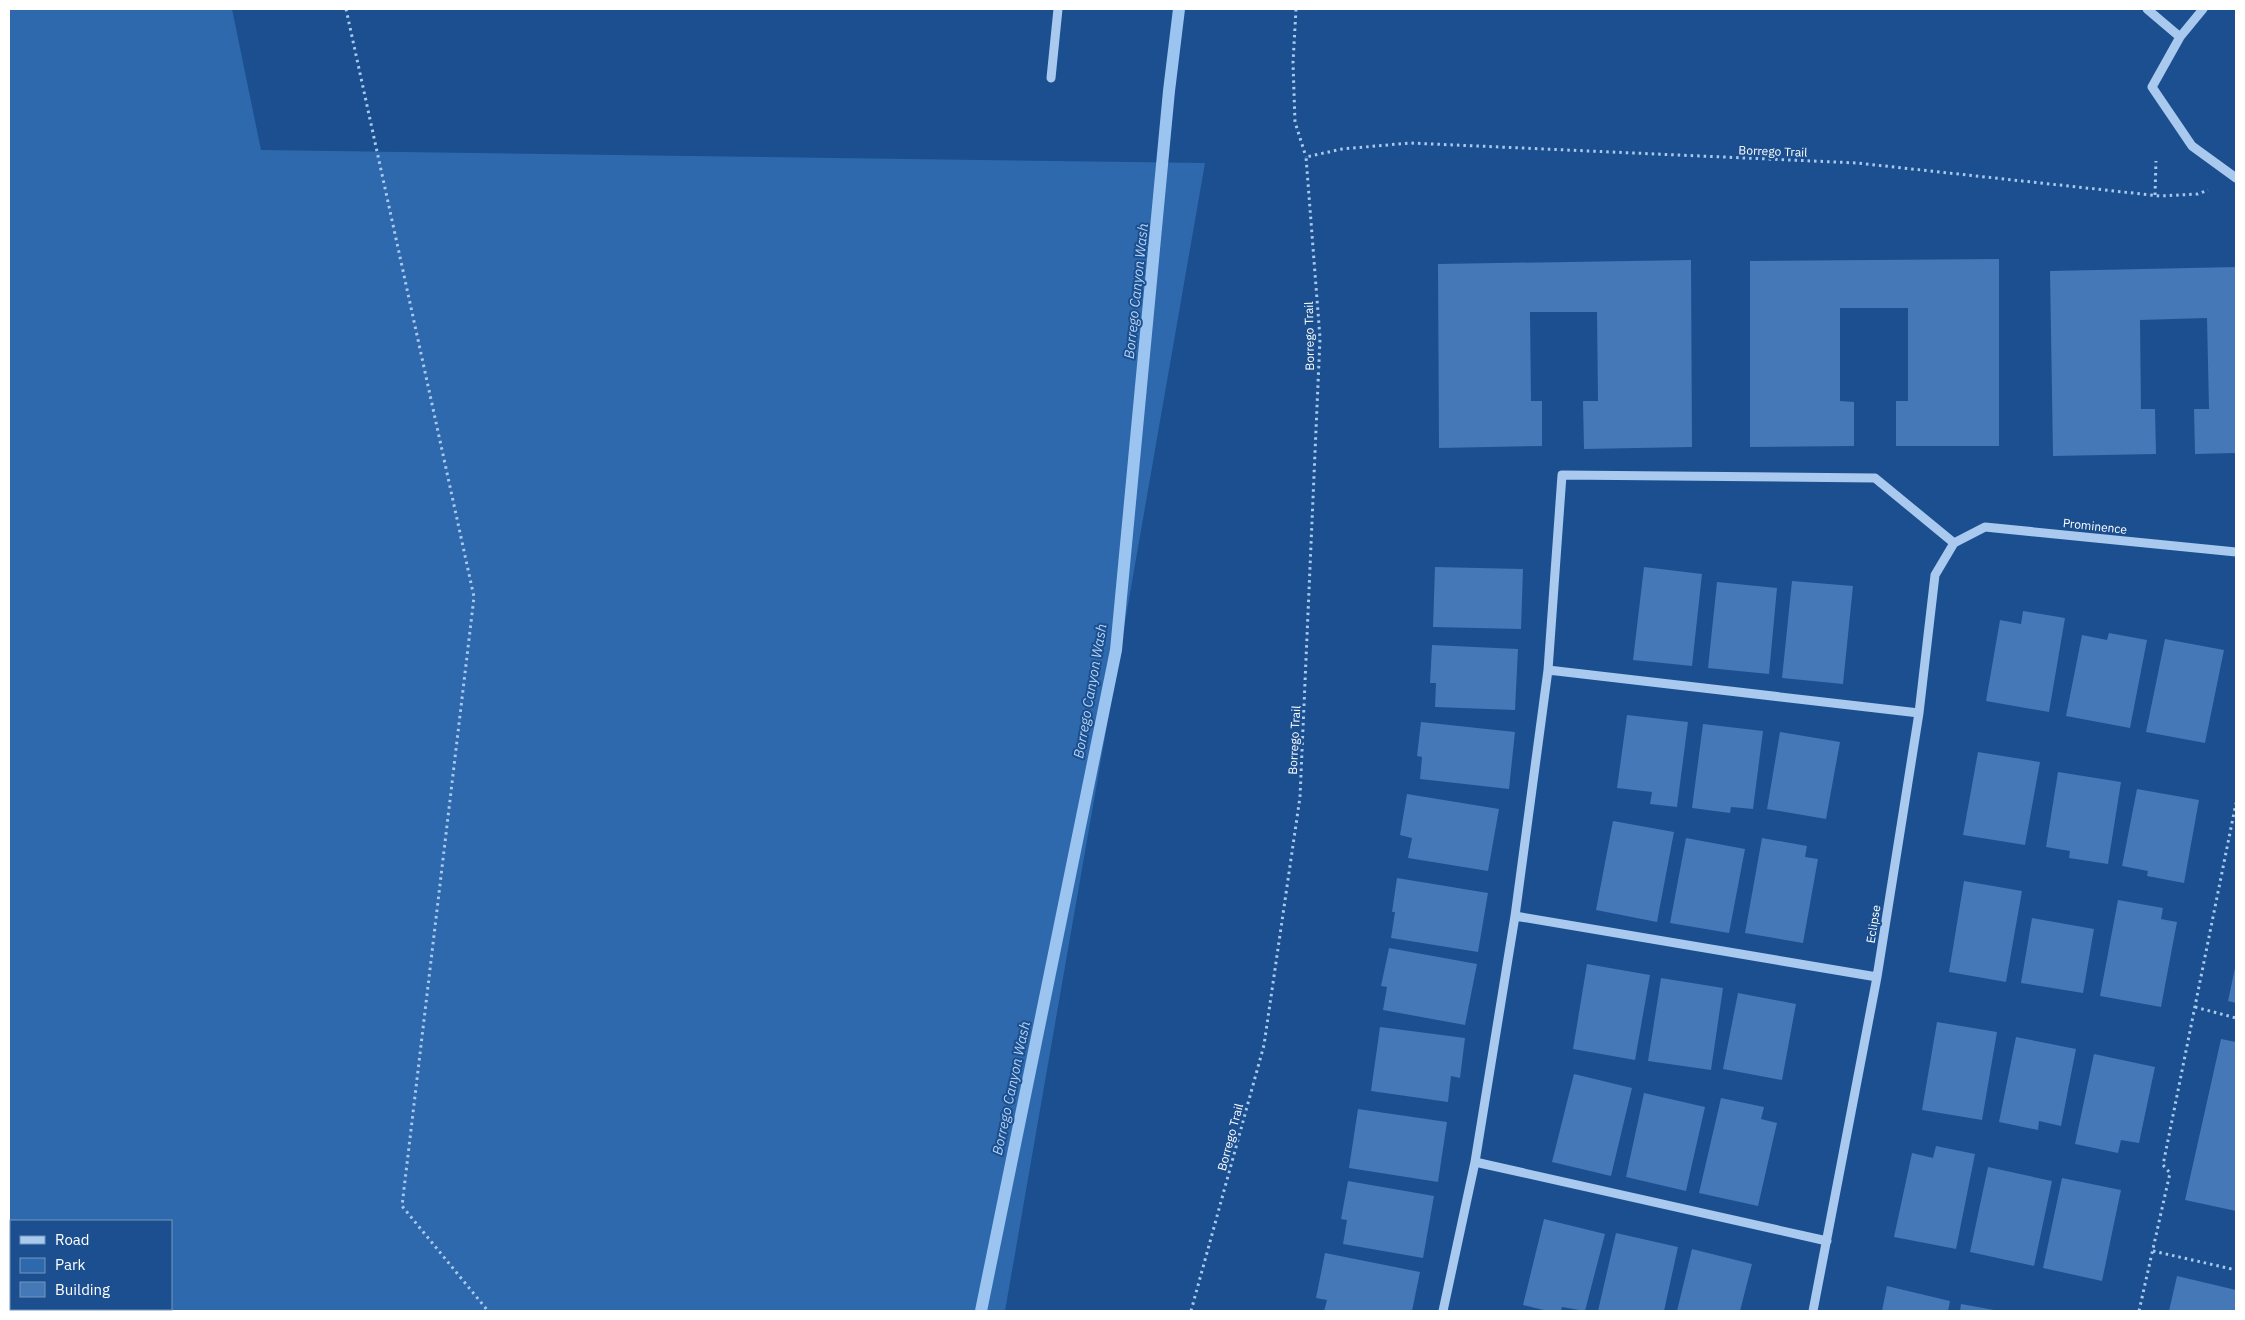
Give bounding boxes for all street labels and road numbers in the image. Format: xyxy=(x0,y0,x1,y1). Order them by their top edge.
street label: Borrego Trail xyxy=(1738,142,1808,160)
street label: Borrego Trail xyxy=(1301,301,1317,371)
street label: Prominence xyxy=(2062,515,2128,537)
street label: Borrego Trail xyxy=(1285,705,1303,775)
street label: Eclipse xyxy=(1863,903,1883,944)
street label: Borrego Trail xyxy=(1214,1102,1246,1172)

